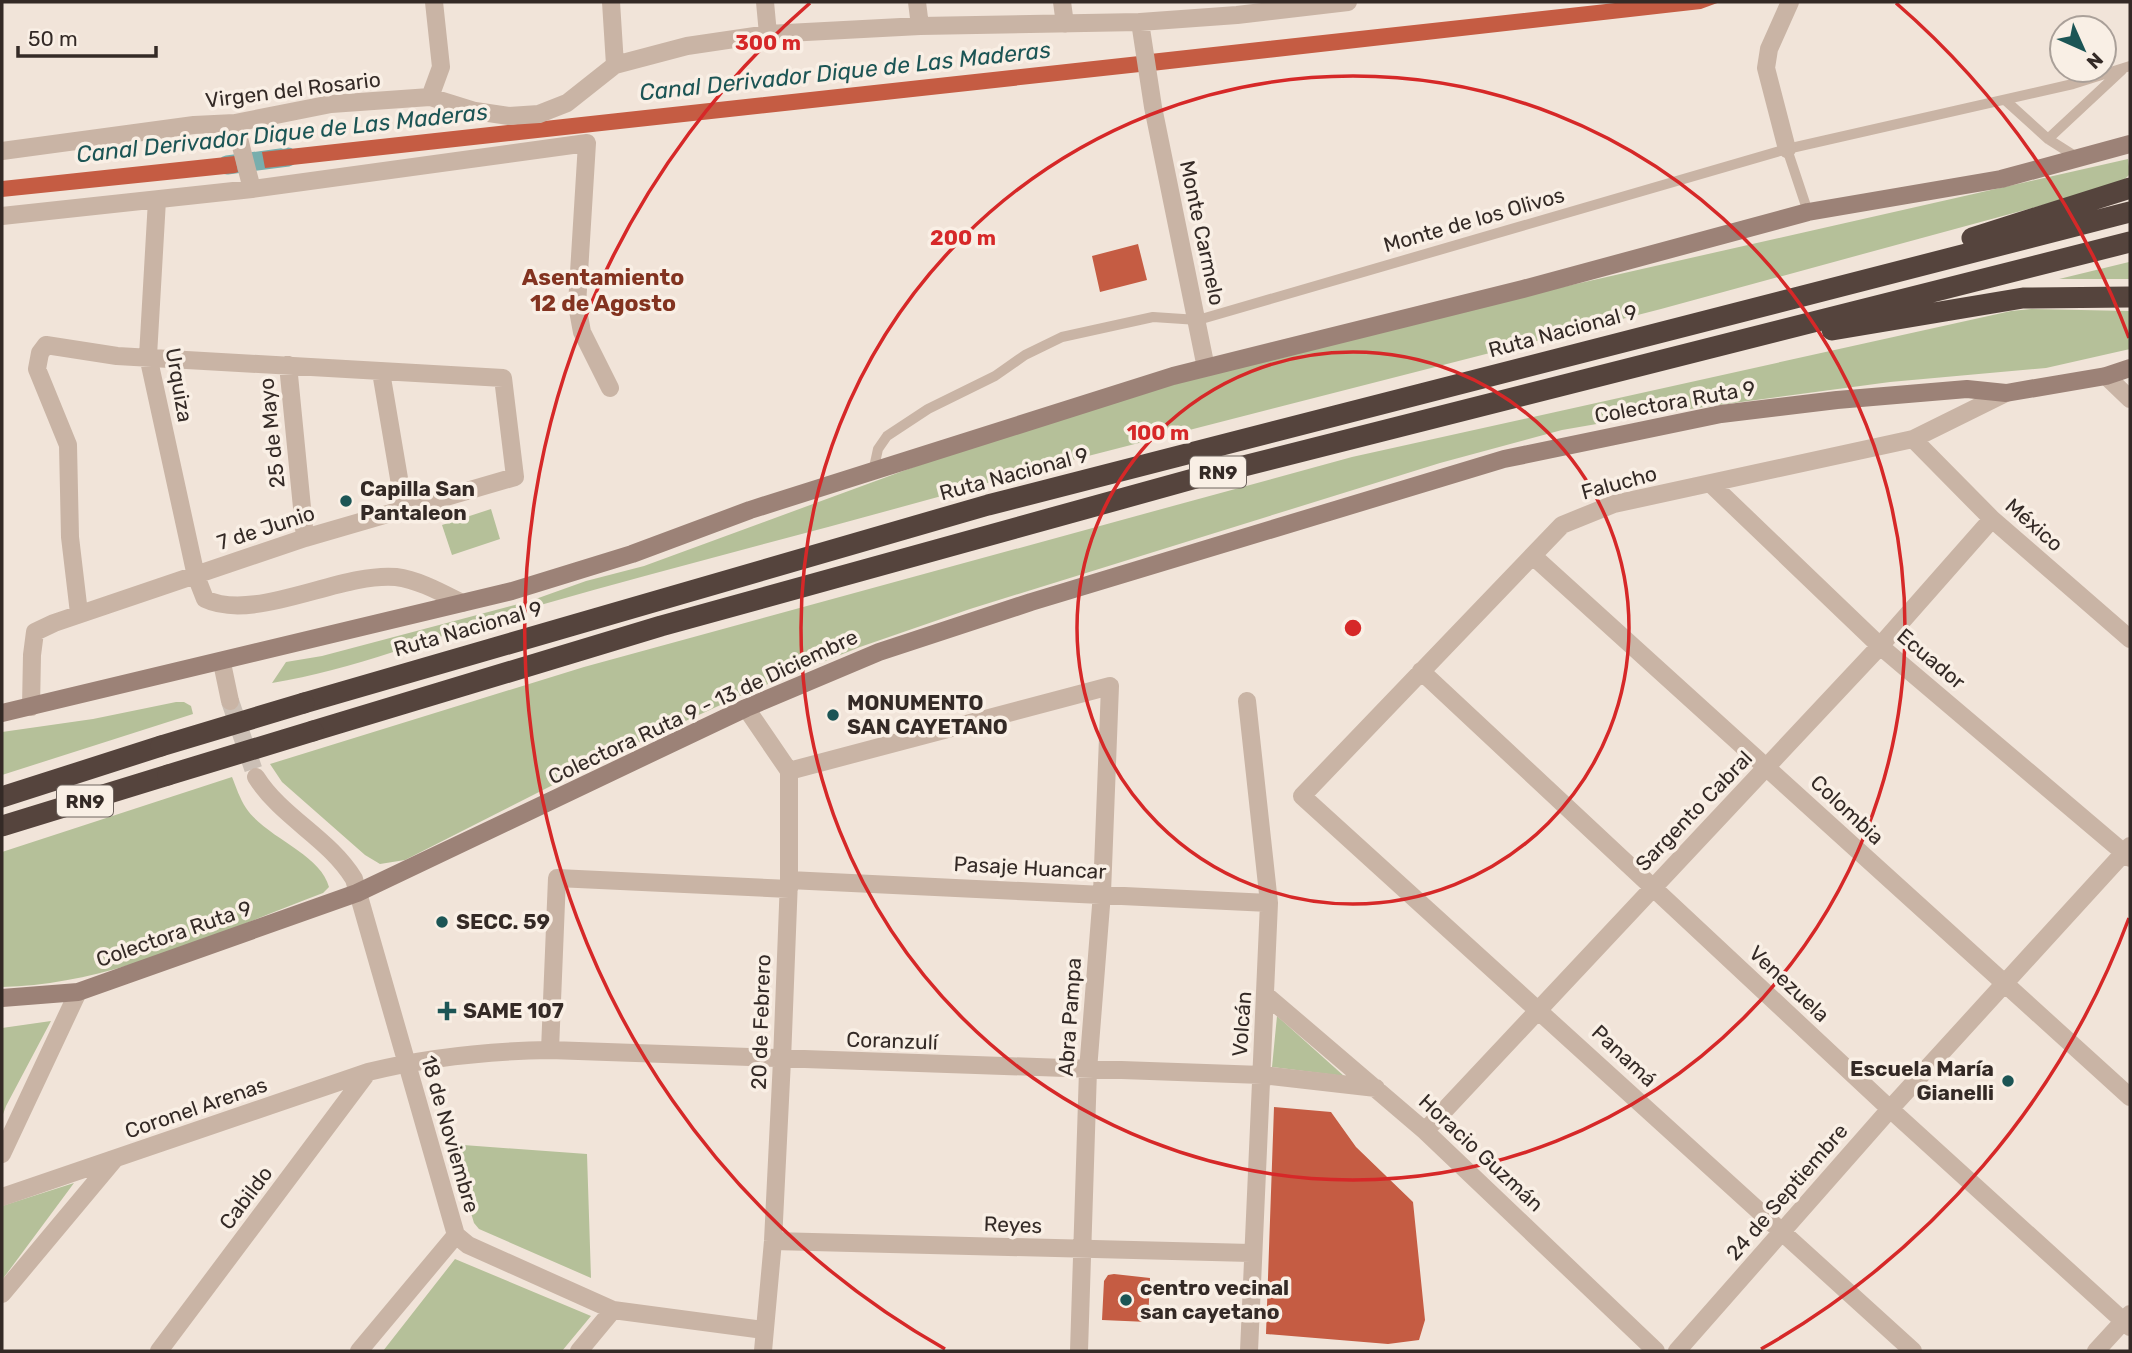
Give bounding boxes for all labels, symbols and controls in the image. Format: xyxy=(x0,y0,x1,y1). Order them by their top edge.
scale bar xyxy=(18,14,156,58)
north arrow xyxy=(2048,14,2118,84)
text: 50 m xyxy=(28,26,78,51)
text: 300 m xyxy=(735,30,801,55)
water label: Canal Derivador Dique de Las Maderas xyxy=(638,35,1052,107)
text: N xyxy=(2082,48,2108,74)
street label: Virgen del Rosario xyxy=(204,66,382,113)
water label: Canal Derivador Dique de Las Maderas xyxy=(75,97,489,169)
street label: Monte Carmelo xyxy=(1175,158,1230,308)
street label: Monte de los Olivos xyxy=(1380,182,1567,257)
text: 200 m xyxy=(930,225,996,250)
district label: Asentamiento 12 de Agosto xyxy=(522,263,684,317)
street label: Ruta Nacional 9 xyxy=(1486,299,1640,362)
street label: Urquiza xyxy=(161,346,198,424)
street label: Colectora Ruta 9 xyxy=(1592,375,1757,428)
street label: 25 de Mayo xyxy=(253,377,290,489)
text: 100 m xyxy=(1127,420,1189,445)
street label: Ruta Nacional 9 xyxy=(937,442,1091,505)
road number: RN9 xyxy=(1190,457,1246,488)
street label: Falucho xyxy=(1578,460,1660,505)
place label: Capilla San Pantaleon xyxy=(360,476,475,525)
marker: Capilla San Pantaleon xyxy=(338,493,354,509)
street label: México xyxy=(2000,493,2068,556)
street label: 7 de Junio xyxy=(214,500,318,555)
street label: Ruta Nacional 9 xyxy=(391,595,545,662)
centre of rings xyxy=(1341,616,1365,640)
street label: Ecuador xyxy=(1892,623,1970,694)
street label: Colectora Ruta 9 - 13 de Diciembre xyxy=(544,624,861,789)
place label: MONUMENTO SAN CAYETANO xyxy=(847,690,1008,739)
marker: MONUMENTO SAN CAYETANO xyxy=(825,707,841,723)
street label: Sargento Cabral xyxy=(1630,745,1757,876)
street label: Colombia xyxy=(1806,769,1889,850)
road number: RN9 xyxy=(57,786,113,816)
street label: Pasaje Huancar xyxy=(953,851,1107,884)
street label: Colectora Ruta 9 xyxy=(93,895,255,972)
place label: SECC. 59 xyxy=(456,909,550,934)
marker: SECC. 59 xyxy=(434,914,450,930)
street label: Venezuela xyxy=(1744,940,1835,1027)
street label: 20 de Febrero xyxy=(746,954,775,1090)
street label: Abra Pampa xyxy=(1053,957,1086,1077)
street label: Volcán xyxy=(1227,990,1256,1058)
place label: SAME 107 xyxy=(463,998,564,1023)
marker: SAME 107 xyxy=(437,1001,457,1021)
street label: Panamá xyxy=(1587,1019,1662,1092)
street label: Coranzulí xyxy=(846,1026,939,1055)
street label: 18 de Noviembre xyxy=(416,1052,485,1215)
place label: Escuela María Gianelli xyxy=(1850,1056,1994,1105)
street label: Coronel Arenas xyxy=(121,1072,270,1144)
marker: Escuela María Gianelli xyxy=(2000,1073,2016,1089)
street label: Horacio Guzmán xyxy=(1414,1089,1549,1217)
street label: 24 de Septiembre xyxy=(1721,1118,1853,1265)
street label: Cabildo xyxy=(214,1161,277,1234)
street label: Reyes xyxy=(983,1211,1043,1238)
place label: centro vecinal san cayetano xyxy=(1140,1275,1289,1324)
marker: centro vecinal san cayetano xyxy=(1118,1292,1134,1308)

